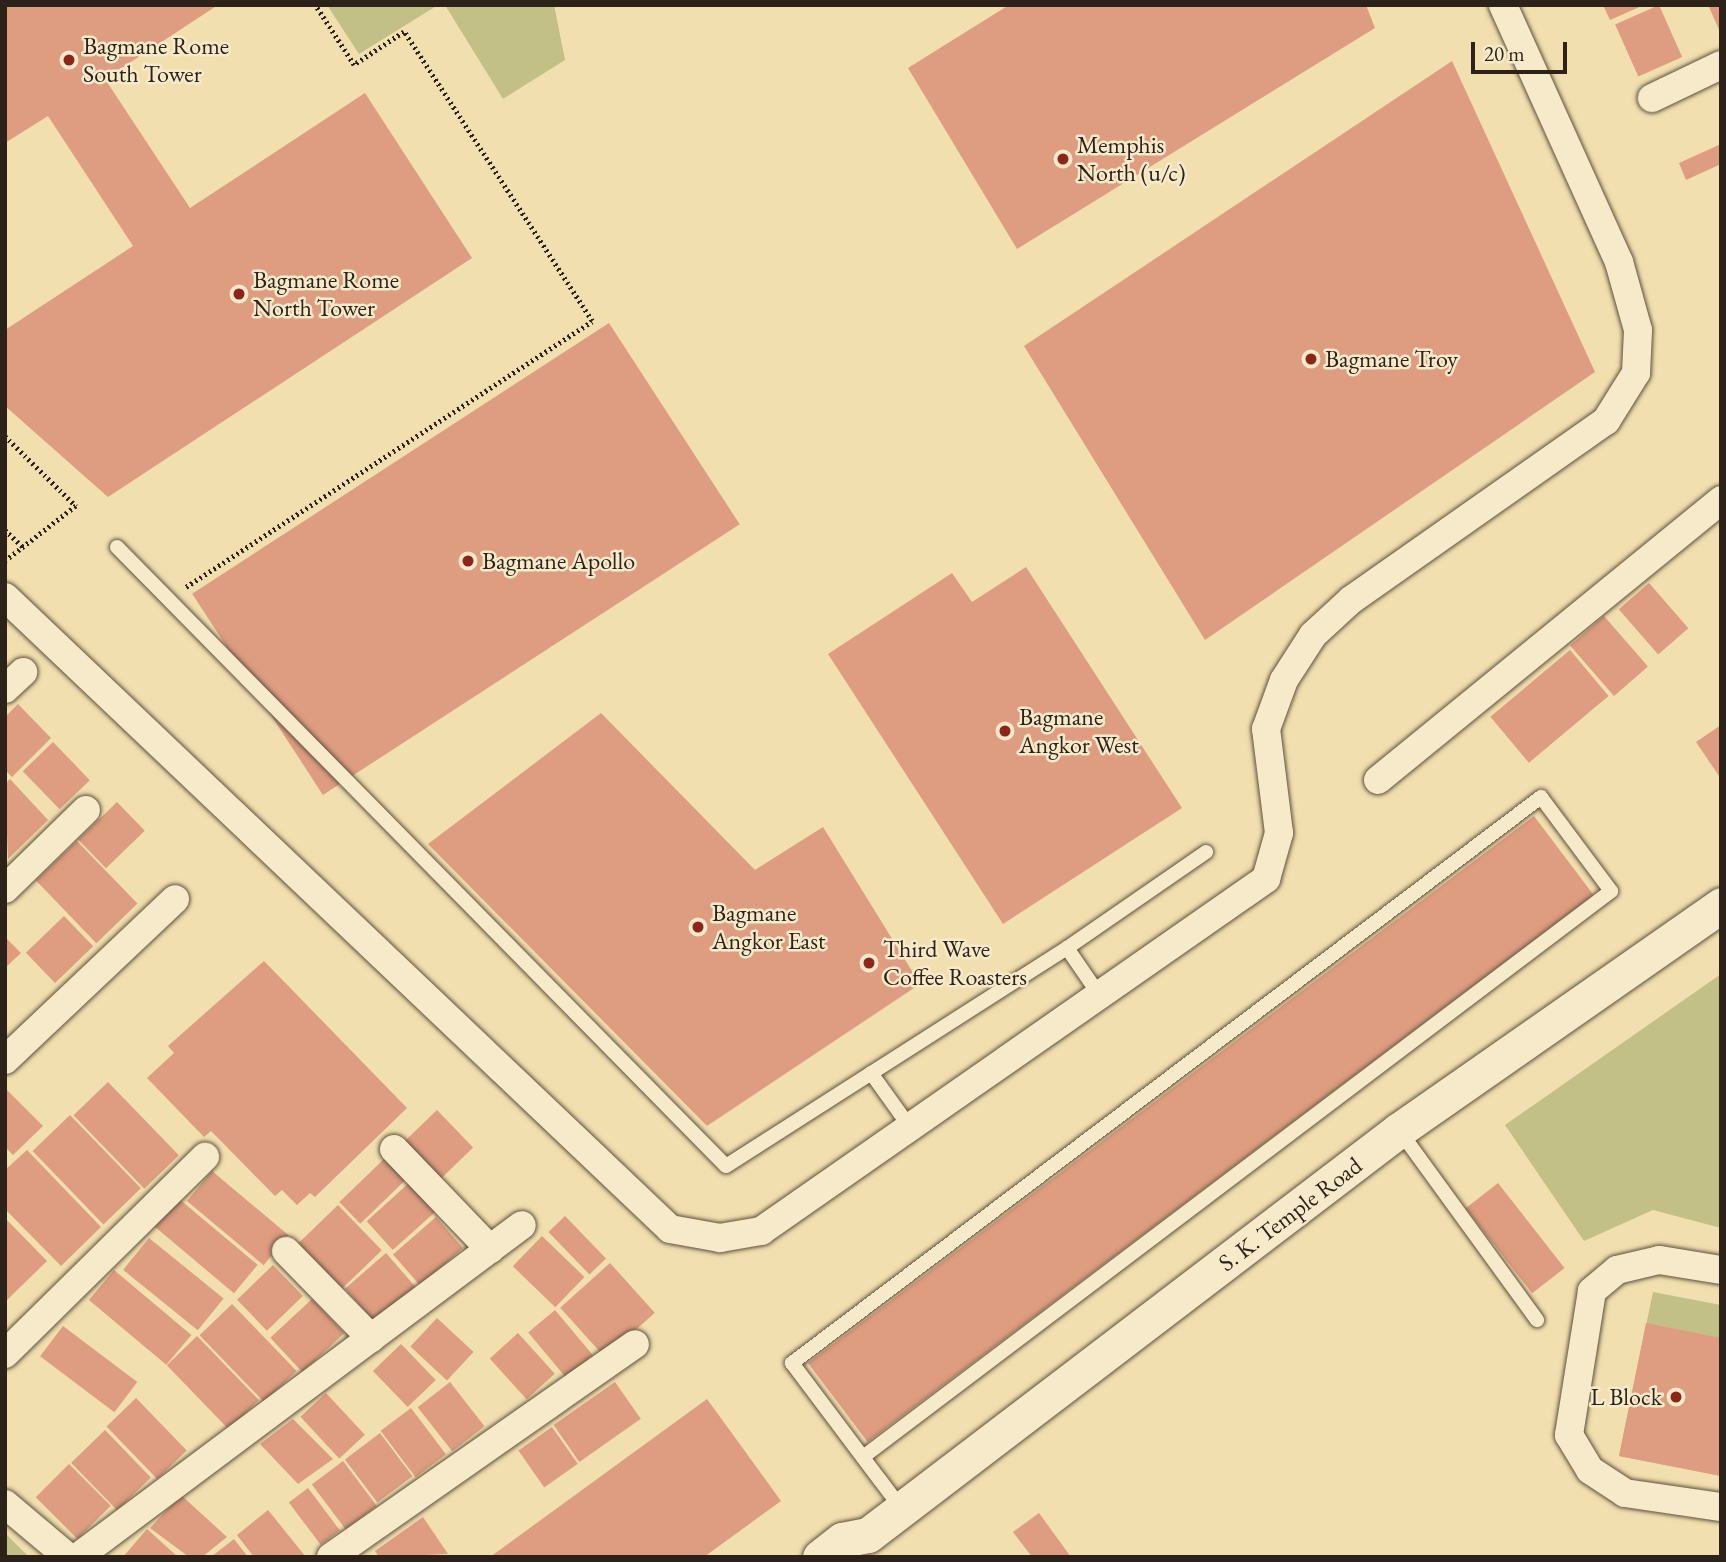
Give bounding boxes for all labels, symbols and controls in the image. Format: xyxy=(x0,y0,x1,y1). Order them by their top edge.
scale bar xyxy=(1474,28,1570,72)
place label: Bagmane Rome South Tower xyxy=(83,32,229,88)
text: 20 m xyxy=(1484,40,1525,67)
marker: Bagmane Rome South Tower xyxy=(61,52,77,68)
place label: Memphis North (u/c) xyxy=(1077,131,1186,187)
marker: Memphis North (u/c) xyxy=(1055,151,1071,167)
place label: Bagmane Rome North Tower xyxy=(253,266,399,322)
marker: Bagmane Rome North Tower xyxy=(231,286,247,302)
place label: Bagmane Troy xyxy=(1325,345,1458,373)
marker: Bagmane Troy xyxy=(1303,351,1319,367)
place label: Bagmane Apollo xyxy=(482,547,635,575)
marker: Bagmane Apollo xyxy=(460,553,476,569)
place label: Bagmane Angkor West xyxy=(1019,703,1139,759)
marker: Bagmane Angkor West xyxy=(997,723,1013,739)
place label: Bagmane Angkor East xyxy=(712,899,825,955)
marker: Bagmane Angkor East xyxy=(690,919,706,935)
place label: Third Wave Coffee Roasters xyxy=(883,935,1027,991)
marker: Third Wave Coffee Roasters xyxy=(861,955,877,971)
street label: S. K. Temple Road xyxy=(1213,1151,1367,1277)
place label: L Block xyxy=(1590,1383,1662,1411)
marker: L Block xyxy=(1668,1389,1684,1405)

